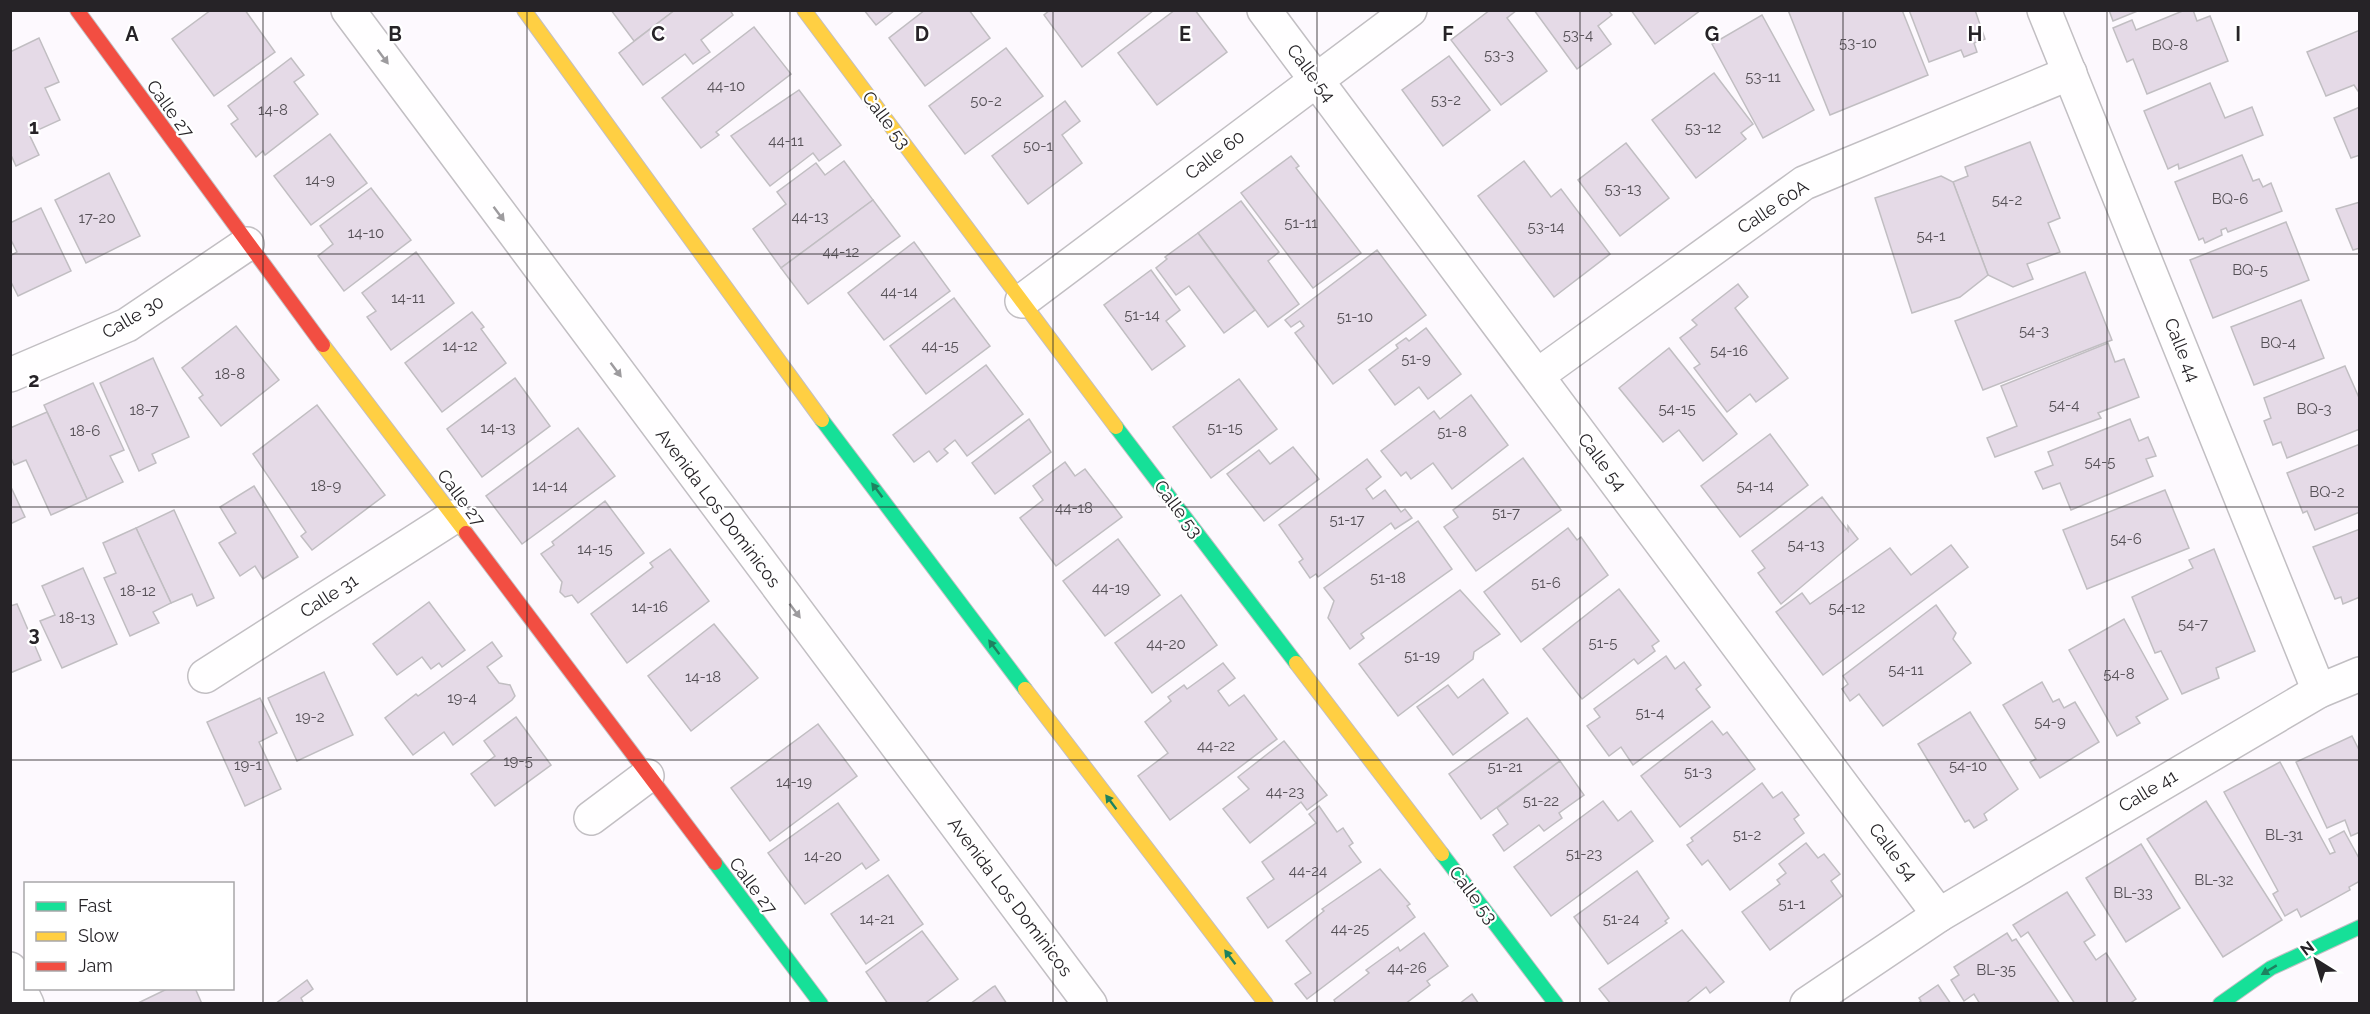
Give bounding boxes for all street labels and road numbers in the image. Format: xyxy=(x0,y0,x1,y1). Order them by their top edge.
street label: Calle 54 xyxy=(1283,40,1340,106)
street label: Calle 27 xyxy=(142,76,199,142)
street label: Calle 53 xyxy=(858,87,915,153)
street label: Calle 60 xyxy=(1181,125,1249,184)
street label: Calle 60A xyxy=(1733,175,1812,238)
street label: Calle 30 xyxy=(98,291,167,343)
street label: Calle 44 xyxy=(2160,315,2205,385)
street label: Avenida Los Dominicos xyxy=(652,424,785,591)
street label: Calle 54 xyxy=(1574,429,1631,495)
street label: Calle 27 xyxy=(433,465,490,531)
street label: Calle 53 xyxy=(1150,476,1207,542)
street label: Calle 31 xyxy=(296,569,362,622)
street label: Calle 41 xyxy=(2115,765,2181,816)
street label: Avenida Los Dominicos xyxy=(944,813,1077,980)
street label: Calle 54 xyxy=(1865,819,1922,885)
street label: Calle 27 xyxy=(725,853,782,919)
street label: Calle 53 xyxy=(1445,862,1502,928)

